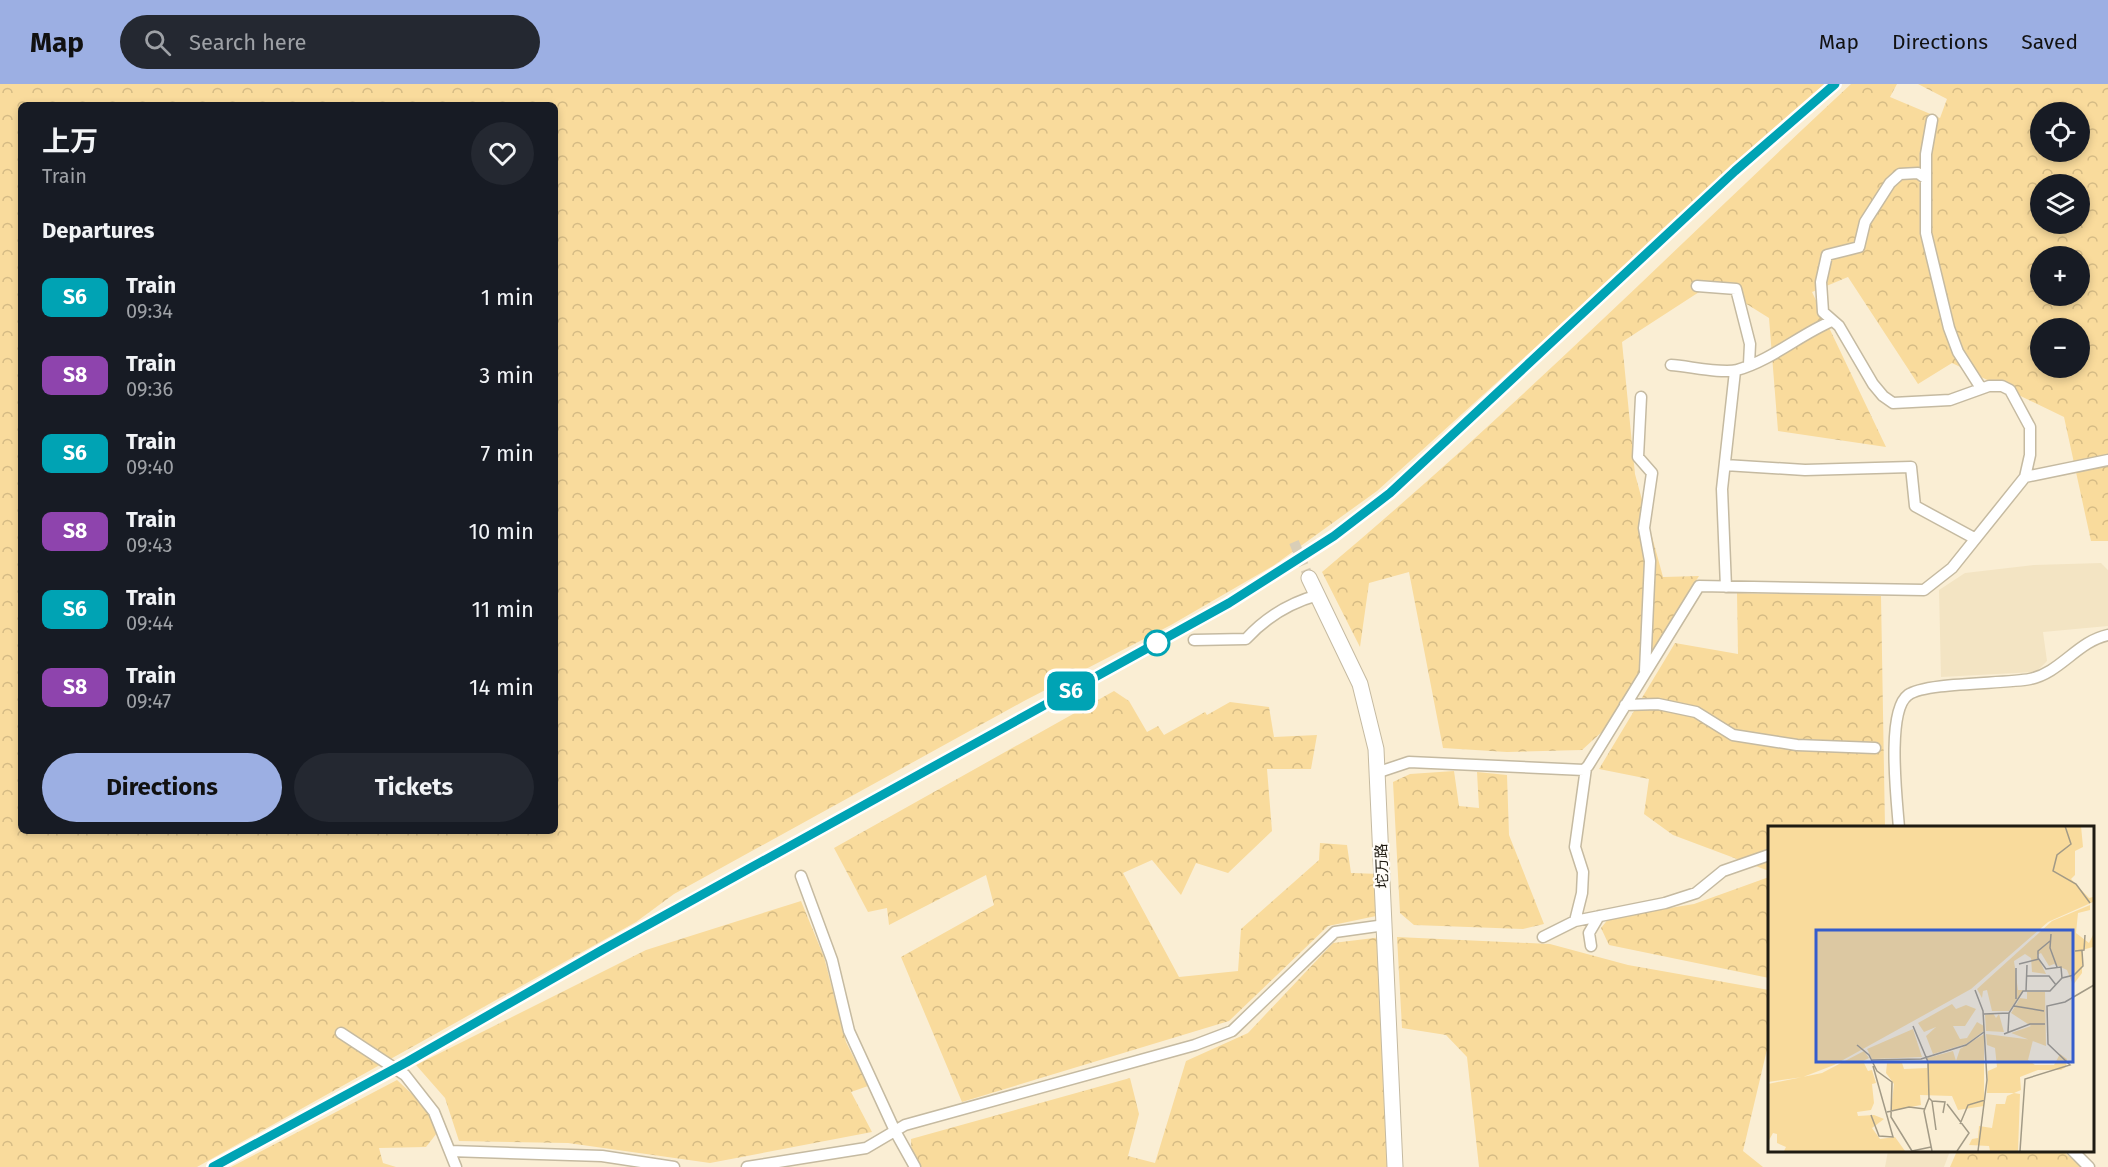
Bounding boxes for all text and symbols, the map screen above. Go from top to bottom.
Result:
search box [120,15,540,69]
text: Map [30,26,84,59]
icon: search [141,26,174,59]
text: Search here [189,29,307,56]
text: Map [1819,29,1859,55]
text: Directions [1892,29,1988,55]
text: Saved [2021,29,2078,55]
map controls [2030,102,2090,378]
button: locate [2030,102,2090,162]
button: heart [471,122,534,185]
text: 上万 [42,125,98,158]
text: Train [42,164,87,188]
button: layers [2030,174,2090,234]
text: Departures [42,217,154,244]
button: + [2030,246,2090,306]
text: Train [126,272,176,299]
text: S6 [63,284,87,310]
text: 1 min [481,284,534,311]
text: 09:34 [126,299,173,323]
button: − [2030,318,2090,378]
text: Train [126,350,176,377]
text: S8 [63,362,87,388]
text: 3 min [479,362,534,389]
text: 09:36 [126,377,173,401]
text: Train [126,428,176,455]
text: S6 [63,440,87,466]
text: 7 min [480,440,534,467]
text: 09:40 [126,455,174,479]
text: Train [126,506,176,533]
text: S8 [63,518,87,544]
text: 10 min [468,518,534,545]
text: 09:43 [126,533,172,557]
text: Train [126,584,176,611]
text: S6 [63,596,87,622]
text: 11 min [471,596,534,623]
text: 09:44 [126,611,173,635]
unlabelled marker [1144,630,1170,656]
text: Train [126,662,176,689]
line badge: S6 [1044,672,1098,710]
text: S8 [63,674,87,700]
text: 14 min [469,674,534,701]
text: S6 [1059,678,1083,704]
text: 09:47 [126,689,171,713]
button: Directions [42,753,282,822]
button: Tickets [294,753,534,822]
inset map [1768,826,2093,1152]
street label: 坨万路 [1372,843,1392,889]

